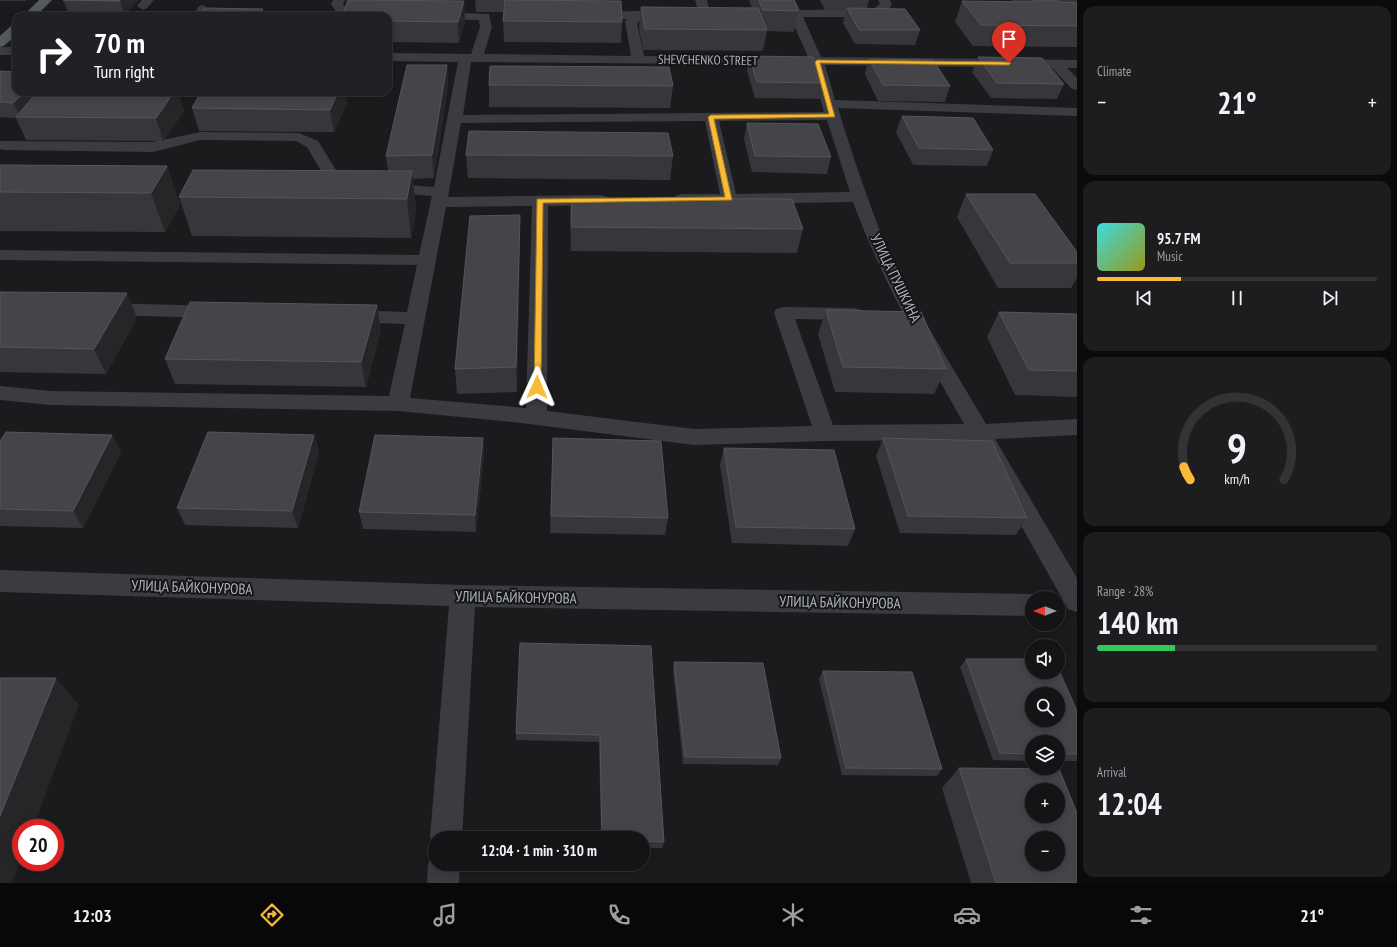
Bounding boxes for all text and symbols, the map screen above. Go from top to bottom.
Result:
pin [992,22,1026,63]
text: 70 m [94,24,145,61]
icon: right [28,28,80,80]
icon: arrive [998,28,1020,50]
street label: SHEVCHENKO STREET [658,51,758,69]
text: Turn right [94,60,154,83]
text: Climate [1097,63,1131,80]
text: 21° [1217,83,1257,122]
text: − [1097,88,1106,116]
text: + [1368,88,1377,116]
text: 95.7 FM [1157,229,1200,248]
street label: УЛИЦА ПУШКИНА [866,231,926,326]
text: Music [1157,248,1183,265]
icon: previous [1133,287,1155,309]
icon: pause [1226,287,1248,309]
icon: next [1319,287,1341,309]
position arrow [516,366,558,408]
text: 9 [1227,420,1247,473]
text: km/h [1224,468,1250,487]
street label: УЛИЦА БАЙКОНУРОВА [131,575,254,599]
text: Range · 28% [1097,583,1153,600]
street label: УЛИЦА БАЙКОНУРОВА [455,586,578,608]
street label: УЛИЦА БАЙКОНУРОВА [779,591,902,613]
north arrow [1025,591,1065,631]
map controls [1025,591,1065,871]
text: 140 km [1097,603,1178,642]
button: sound [1025,639,1065,679]
button: search [1025,687,1065,727]
button: layers [1025,735,1065,775]
text: Arrival [1097,764,1126,781]
button: + [1025,783,1065,823]
text: 12:04 [1097,784,1162,823]
speed limit sign: 20 [12,819,64,871]
button: − [1025,831,1065,871]
text: 12:04 · 1 min · 310 m [481,841,597,860]
icon: directions [258,901,286,929]
icon: music [431,901,459,929]
icon: phone [605,901,633,929]
icon: climate [779,901,807,929]
icon: car [953,901,981,929]
icon: filters [1127,901,1155,929]
text: 12:03 [73,904,112,927]
text: 21° [1300,904,1324,927]

